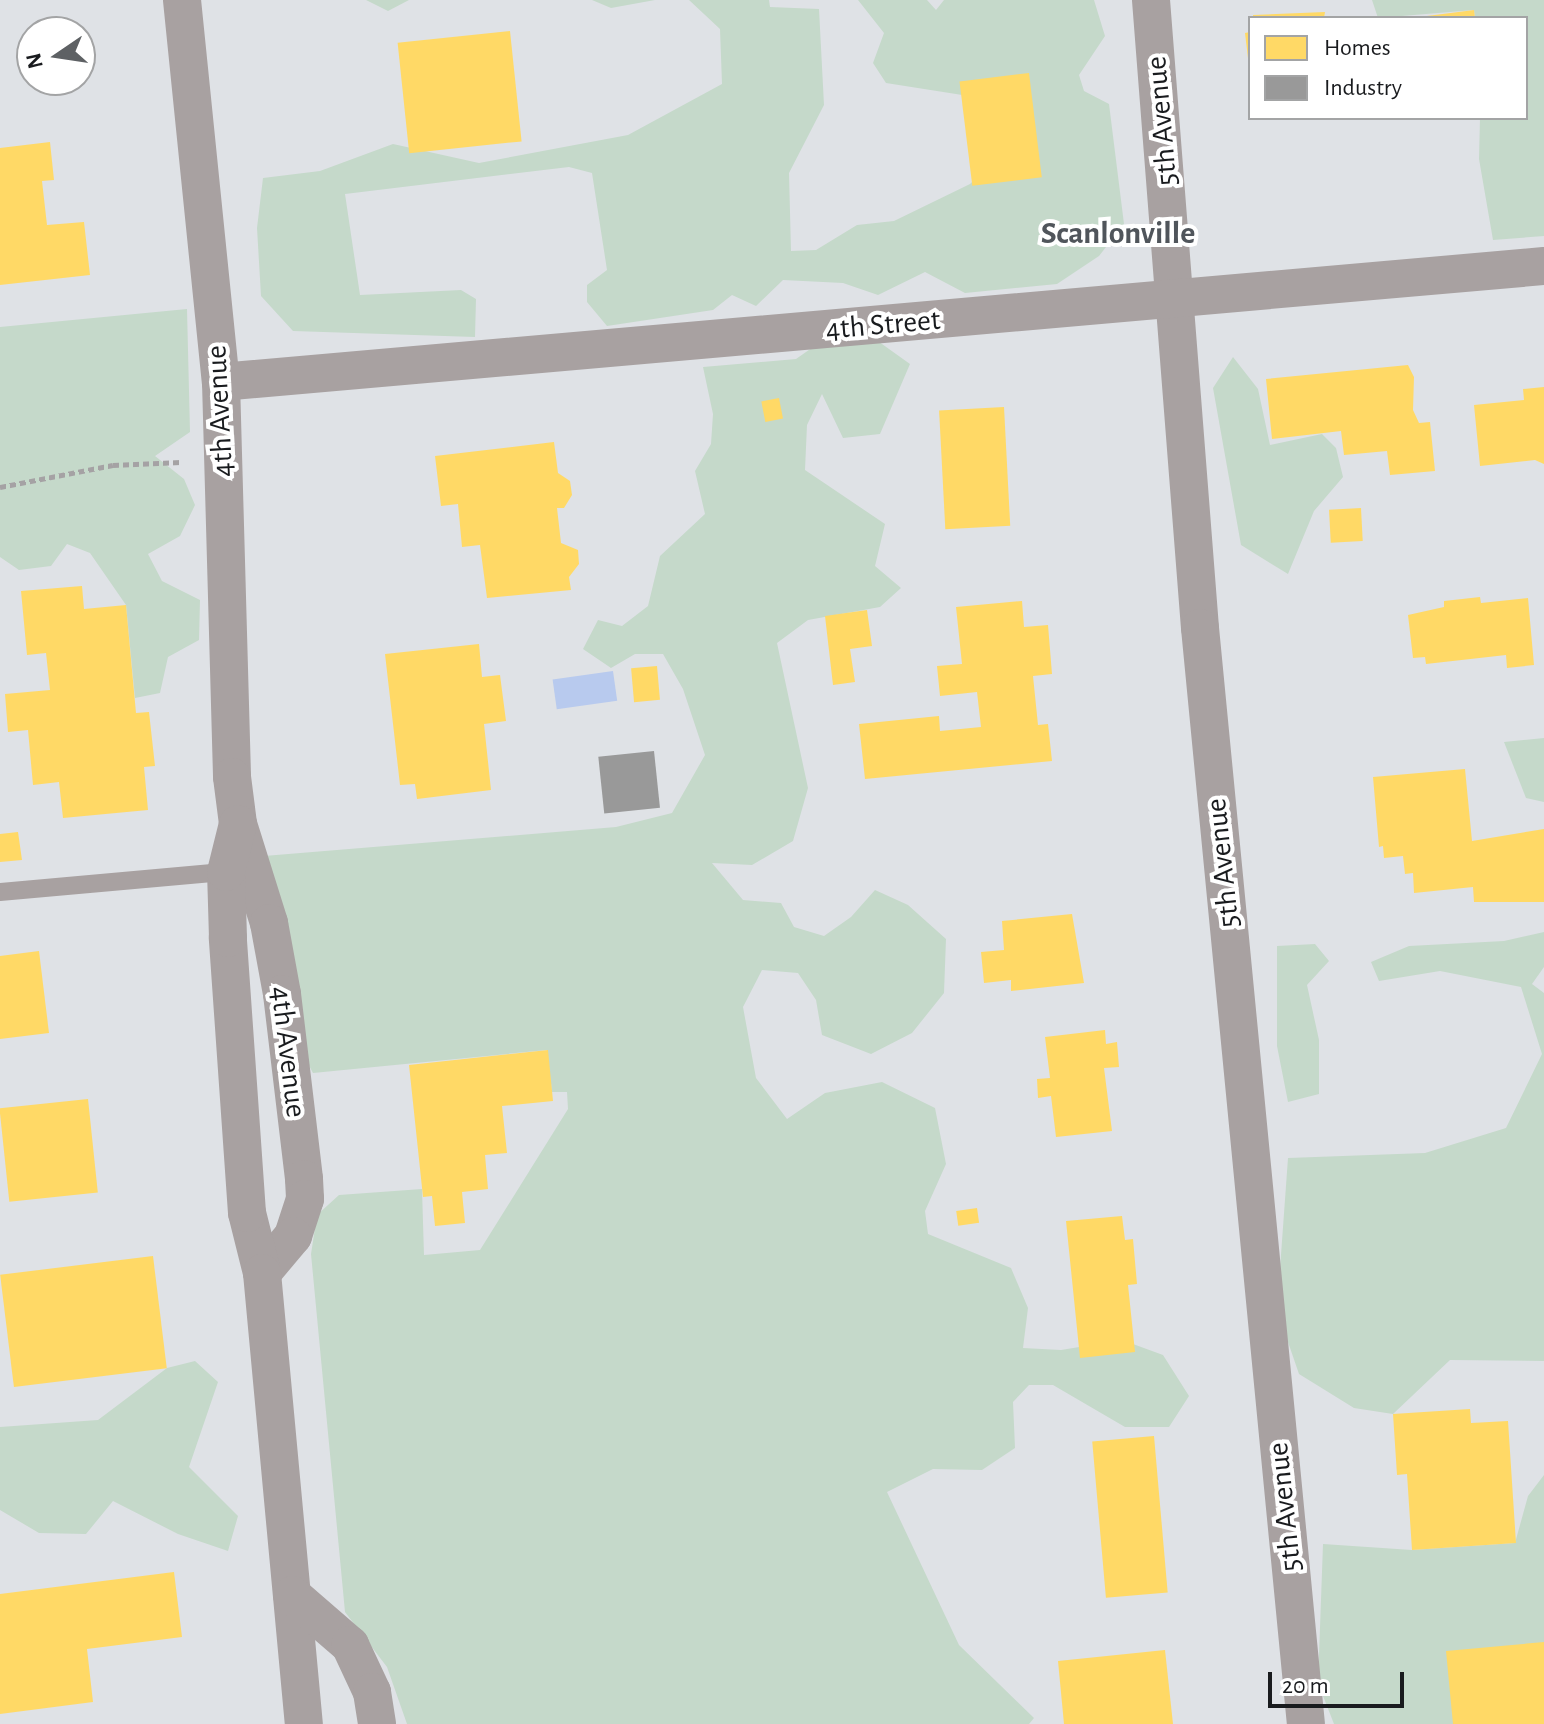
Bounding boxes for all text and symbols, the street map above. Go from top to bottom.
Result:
north arrow [16,16,96,96]
legend [1248,16,1528,120]
text: Homes [1324,36,1391,60]
text: N [22,51,47,71]
street label: 5th Avenue [1138,55,1186,187]
text: Industry [1324,76,1402,100]
district label: Scanlonville [1041,214,1195,252]
street label: 4th Street [824,302,942,348]
street label: 4th Avenue [199,344,241,478]
street label: 5th Avenue [1198,796,1248,930]
street label: 4th Avenue [262,984,314,1120]
street label: 5th Avenue [1260,1440,1310,1574]
scale bar [1272,1656,1408,1706]
text: 20 m [1282,1674,1329,1698]

